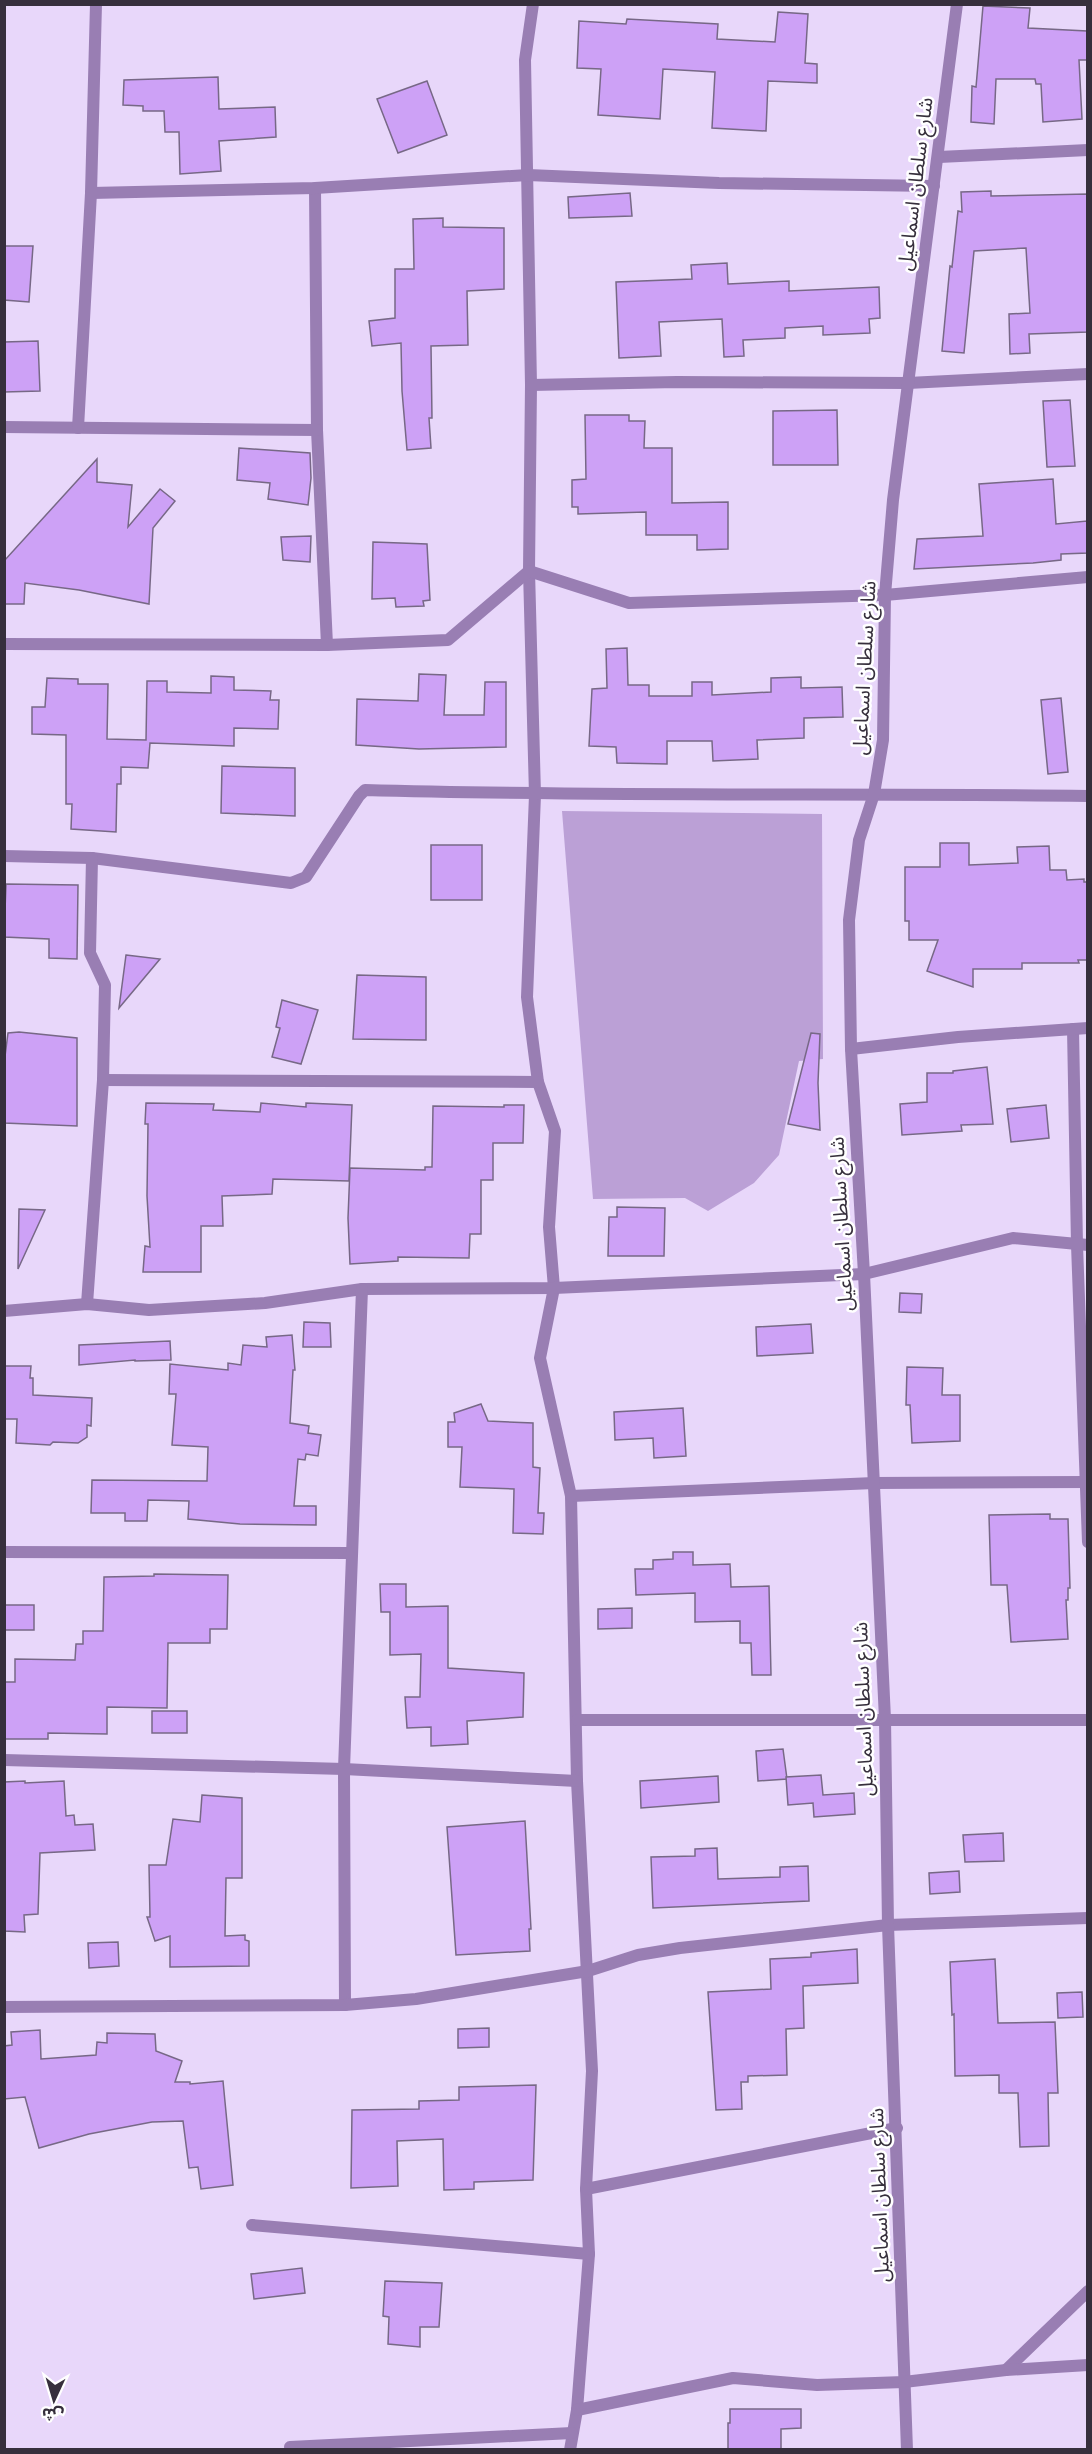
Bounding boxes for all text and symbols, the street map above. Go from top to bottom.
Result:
street label: شارع سلطان اسماعيل [891,96,941,272]
street label: شارع سلطان اسماعيل [846,580,884,756]
street label: شارع سلطان اسماعيل [823,1136,861,1312]
street label: شارع سلطان اسماعيل [847,1621,881,1797]
street label: شارع سلطان اسماعيل [863,2107,897,2283]
north arrow [24,2370,84,2430]
text: ش [41,2403,65,2426]

